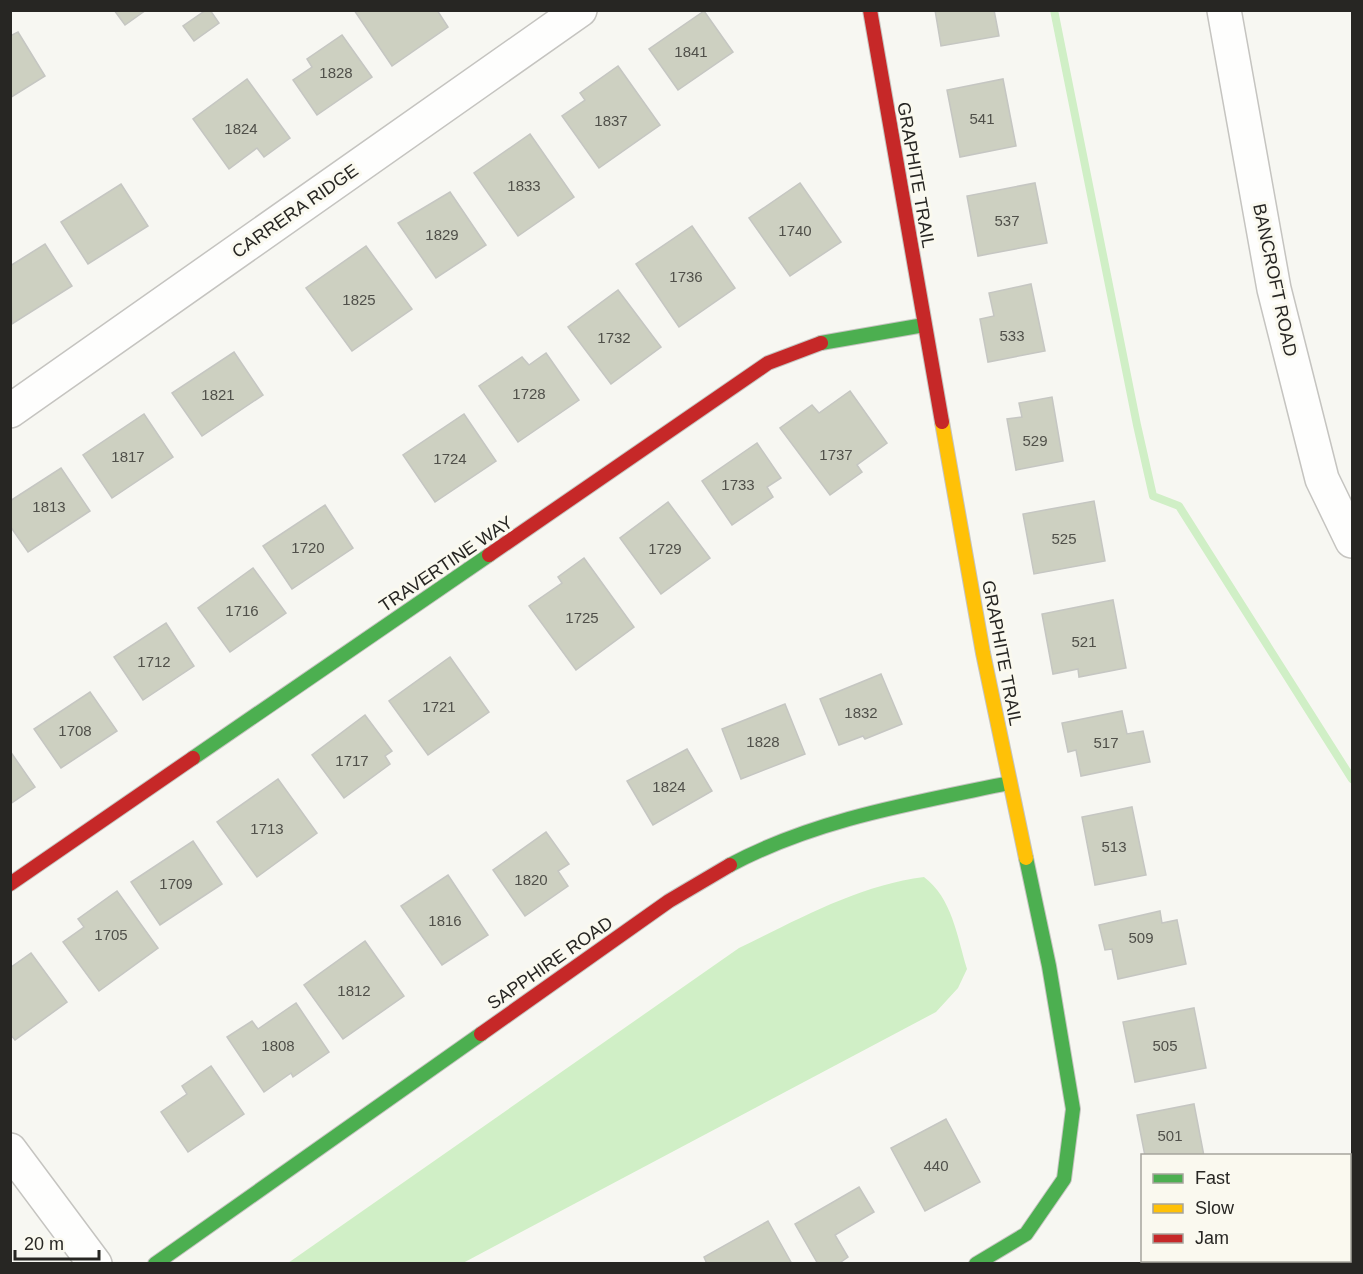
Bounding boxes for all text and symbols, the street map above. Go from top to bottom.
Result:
house number: 1841 [674,43,708,60]
house number: 1828 [319,64,353,81]
street label: GRAPHITE TRAIL [893,101,939,249]
house number: 541 [969,110,995,127]
house number: 1837 [594,112,628,129]
house number: 1824 [224,120,258,137]
street label: CARRERA RIDGE [228,160,362,262]
house number: 1833 [507,177,541,194]
street label: BANCROFT ROAD [1249,202,1301,358]
house number: 537 [994,212,1020,229]
house number: 1740 [778,222,812,239]
house number: 1829 [425,226,459,243]
house number: 1736 [669,268,703,285]
house number: 1825 [342,291,376,308]
house number: 533 [999,327,1025,344]
house number: 1732 [597,329,631,346]
house number: 1728 [512,385,546,402]
house number: 1821 [201,386,235,403]
house number: 529 [1022,432,1048,449]
house number: 1737 [819,446,853,463]
house number: 1817 [111,448,145,465]
house number: 1724 [433,450,467,467]
house number: 1733 [721,476,755,493]
house number: 1813 [32,498,66,515]
street label: TRAVERTINE WAY [376,512,516,616]
house number: 525 [1051,530,1077,547]
house number: 1720 [291,539,325,556]
house number: 1729 [648,540,682,557]
street label: GRAPHITE TRAIL [978,579,1026,727]
house number: 1716 [225,602,259,619]
house number: 1725 [565,609,599,626]
house number: 521 [1071,633,1097,650]
house number: 1712 [137,653,171,670]
house number: 1721 [422,698,456,715]
house number: 1832 [844,704,878,721]
house number: 1708 [58,722,92,739]
house number: 1828 [746,733,780,750]
house number: 517 [1093,734,1119,751]
house number: 1717 [335,752,369,769]
house number: 1824 [652,778,686,795]
house number: 1713 [250,820,284,837]
house number: 513 [1101,838,1127,855]
house number: 1820 [514,871,548,888]
house number: 1709 [159,875,193,892]
house number: 1816 [428,912,462,929]
street label: SAPPHIRE ROAD [484,912,616,1014]
house number: 1705 [94,926,128,943]
house number: 509 [1128,929,1154,946]
house number: 1812 [337,982,371,999]
house number: 1808 [261,1037,295,1054]
house number: 505 [1152,1037,1178,1054]
house number: 501 [1157,1127,1183,1144]
legend [1141,1154,1351,1262]
house number: 440 [923,1157,949,1174]
text: Fast [1195,1168,1230,1188]
text: Slow [1195,1198,1235,1218]
scale bar [15,1223,99,1261]
text: Jam [1195,1228,1229,1248]
text: 20 m [24,1234,64,1254]

